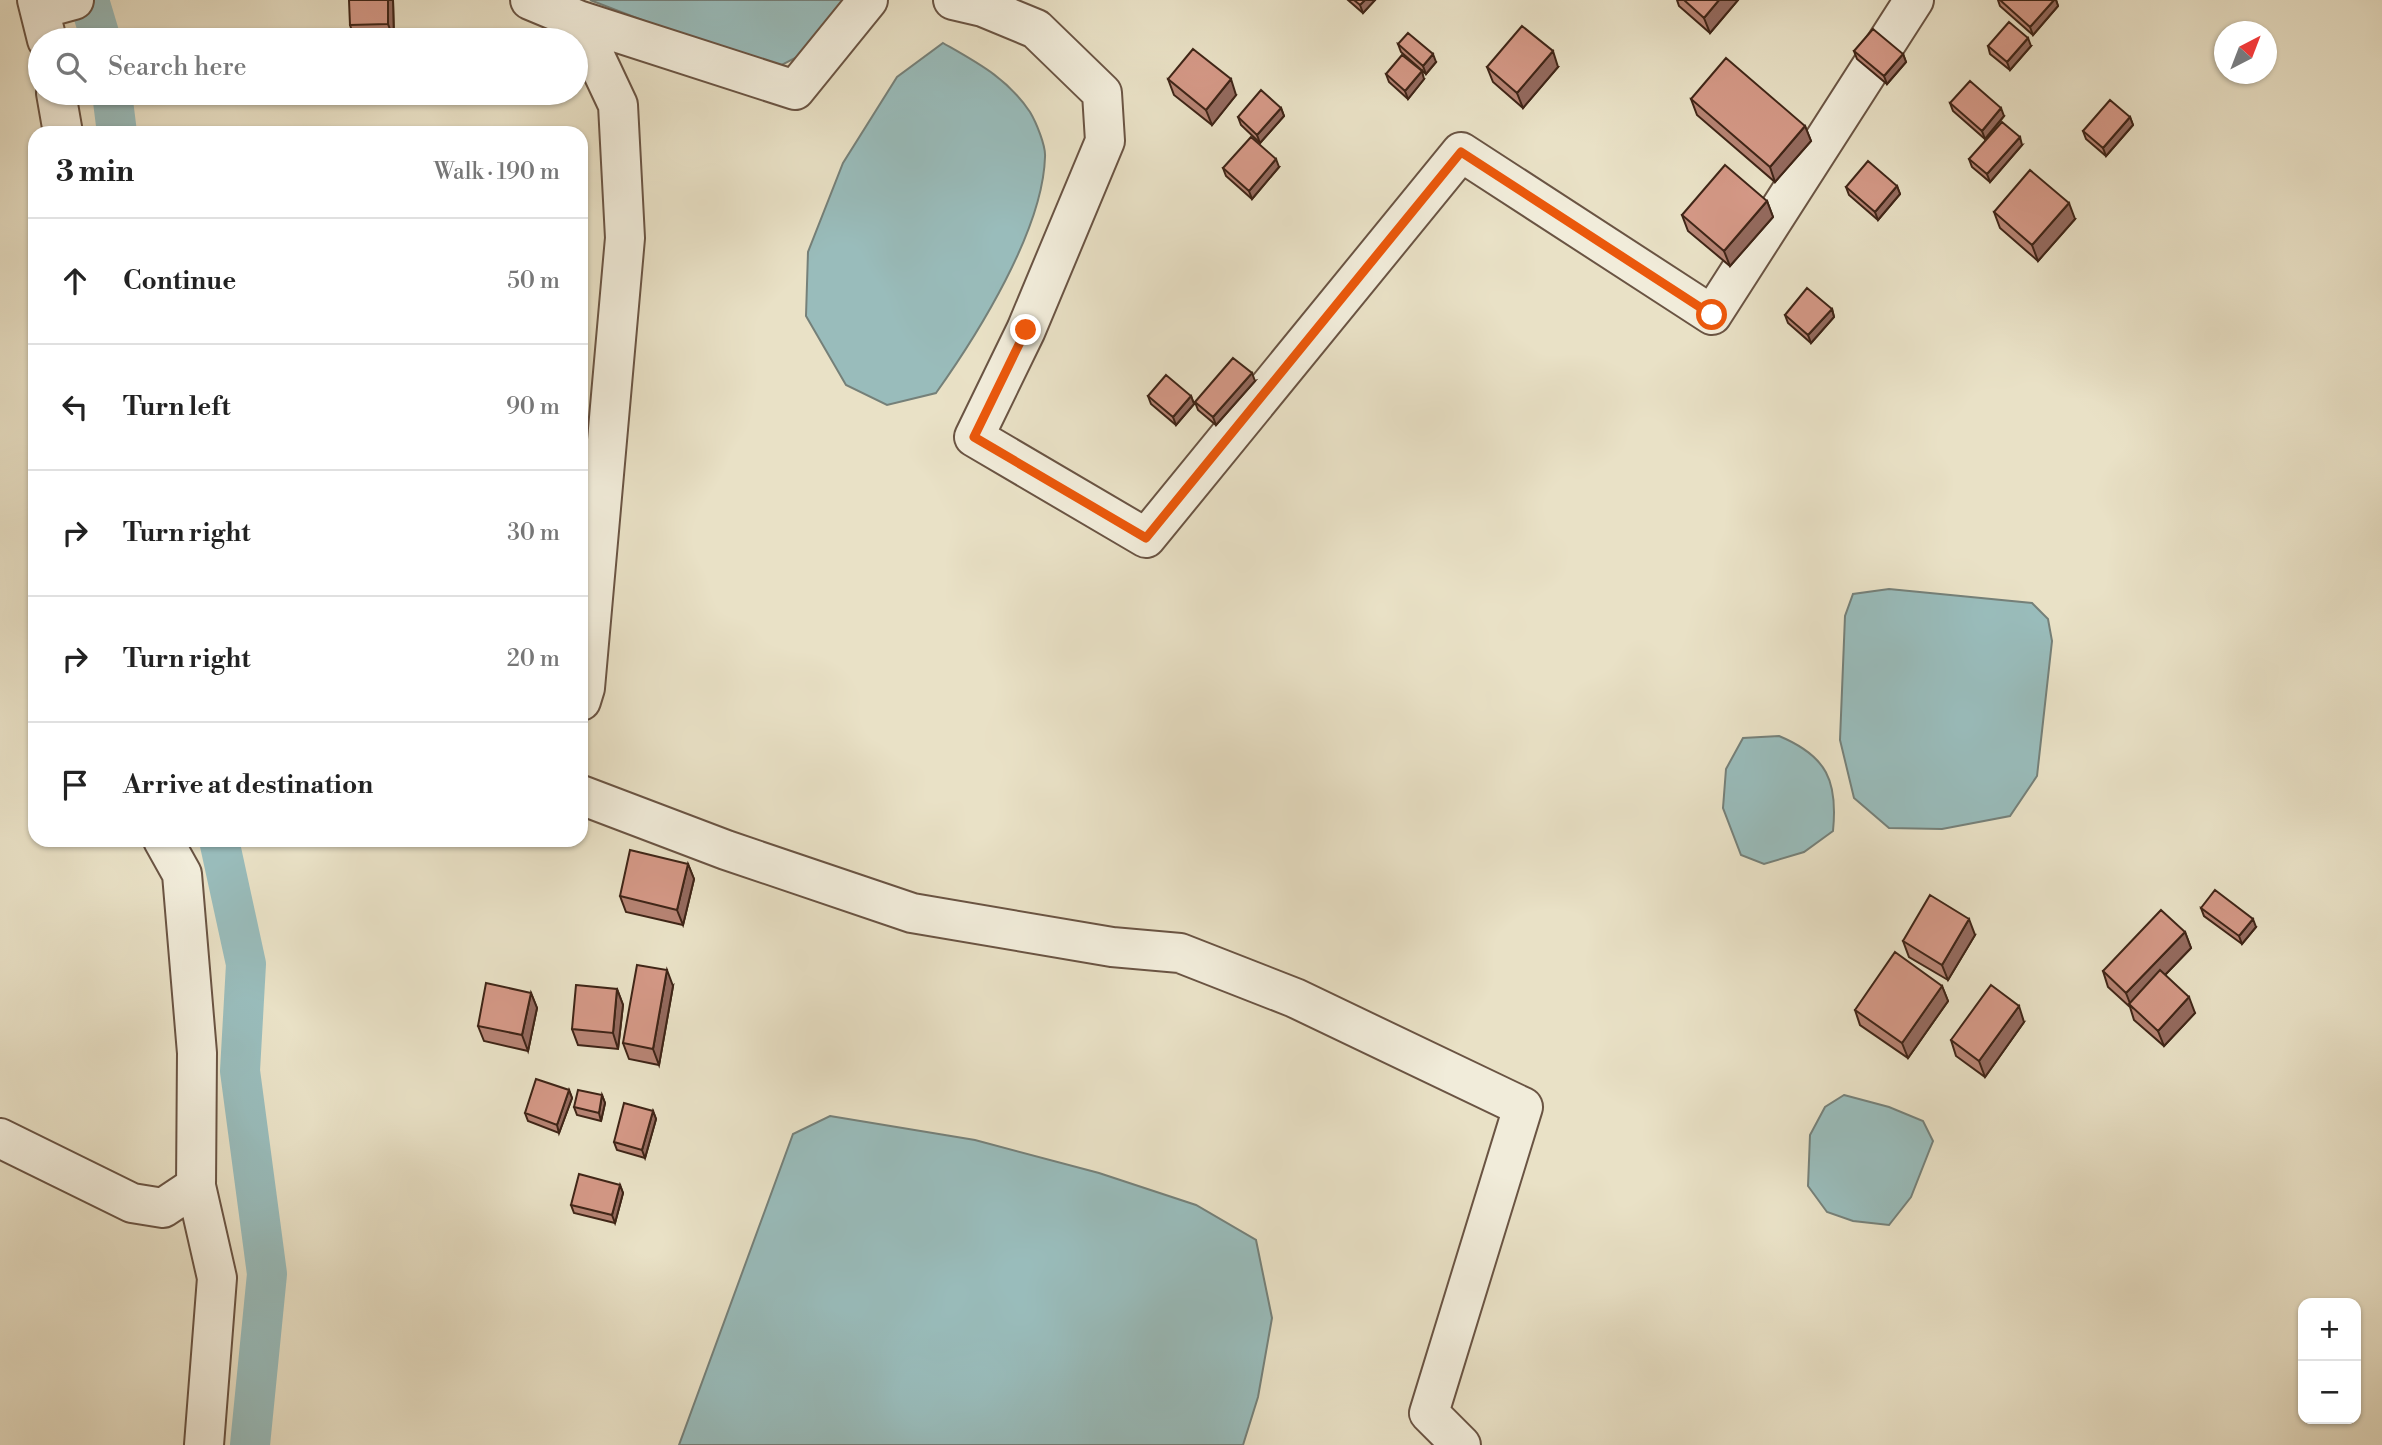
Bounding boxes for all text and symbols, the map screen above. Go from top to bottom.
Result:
north arrow [2214,21,2277,84]
search box [28,28,588,105]
icon: search [52,48,90,86]
text: Search here [108,51,247,83]
text: 3 min [56,153,134,191]
text: Walk · 190 m [434,158,560,186]
icon: ahead [56,262,94,300]
text: Continue [123,265,236,297]
text: 50 m [507,267,560,295]
route start [1696,299,1727,330]
route end [1010,314,1041,345]
icon: left [56,388,94,426]
text: Turn left [123,391,231,423]
text: 90 m [506,393,560,421]
icon: right [56,514,94,552]
text: Turn right [123,517,251,549]
text: 30 m [507,519,560,547]
icon: right [56,640,94,678]
text: Turn right [123,643,251,675]
text: 20 m [507,645,560,673]
icon: arrive [56,766,94,804]
text: Arrive at destination [123,769,373,801]
map controls [2298,1298,2361,1424]
button: + [2298,1298,2361,1361]
button: − [2298,1361,2361,1424]

